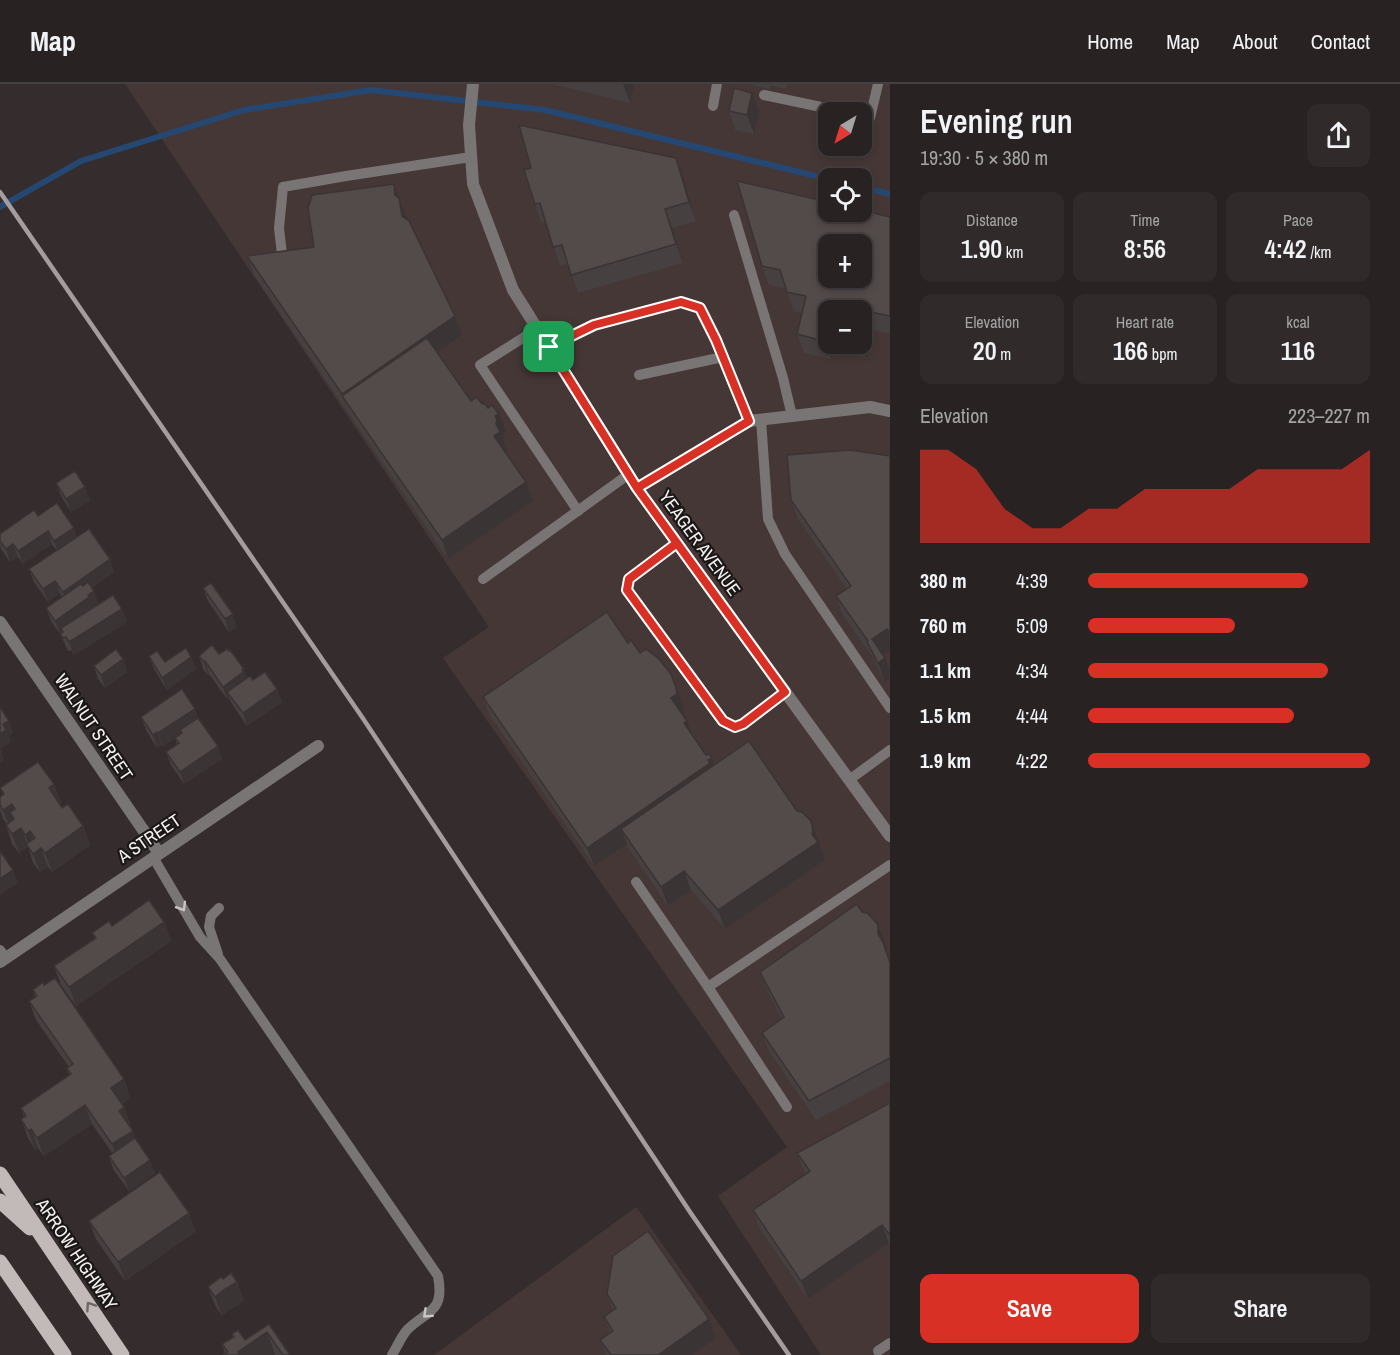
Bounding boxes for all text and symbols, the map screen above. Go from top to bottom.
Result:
text: Map [30,22,76,60]
text: Home [1087,27,1133,56]
text: Map [1166,27,1200,56]
text: About [1233,27,1278,56]
text: Contact [1311,27,1370,56]
text: Evening run [920,99,1073,143]
north arrow [818,102,872,156]
map controls [818,102,872,354]
button: share [1307,104,1370,167]
text: 19:30 · 5 × 380 m [920,144,1048,171]
button: locate [818,168,872,222]
text: Distance [966,209,1018,231]
text: Time [1130,209,1160,231]
text: Pace [1283,209,1313,231]
text: 1.90 [961,231,1002,266]
text: 8:56 [1124,231,1166,266]
text: 4:42 [1264,231,1307,266]
button: + [818,234,872,288]
text: km [1002,241,1023,263]
text: /km [1307,241,1332,263]
button: − [818,300,872,354]
text: Elevation [965,311,1019,333]
text: Heart rate [1116,311,1174,333]
text: kcal [1286,311,1310,333]
pin [523,321,574,372]
icon: arrive [532,330,565,363]
text: 20 [973,333,997,368]
text: 166 [1113,333,1148,368]
text: 116 [1281,333,1315,368]
text: m [997,343,1011,365]
text: bpm [1148,343,1177,365]
text: Elevation [920,402,988,429]
text: 223–227 m [1288,402,1370,429]
street label: YEAGER AVENUE [653,485,747,601]
text: 380 m [920,567,967,594]
text: 4:39 [1016,567,1048,594]
text: 760 m [920,612,967,639]
text: 5:09 [1016,612,1048,639]
text: 1.1 km [920,657,971,684]
text: 4:34 [1016,657,1048,684]
street label: WALNUT STREET [49,669,139,785]
text: 1.5 km [920,702,971,729]
text: 4:44 [1016,702,1048,729]
text: 1.9 km [920,747,971,774]
text: 4:22 [1016,747,1048,774]
street label: A STREET [112,808,186,869]
one-way arrow [175,901,187,911]
street label: ARROW HIGHWAY [30,1192,124,1315]
button: Save [920,1274,1139,1343]
button: Share [1151,1274,1370,1343]
one-way arrow [86,1302,97,1313]
one-way arrow [423,1307,433,1318]

